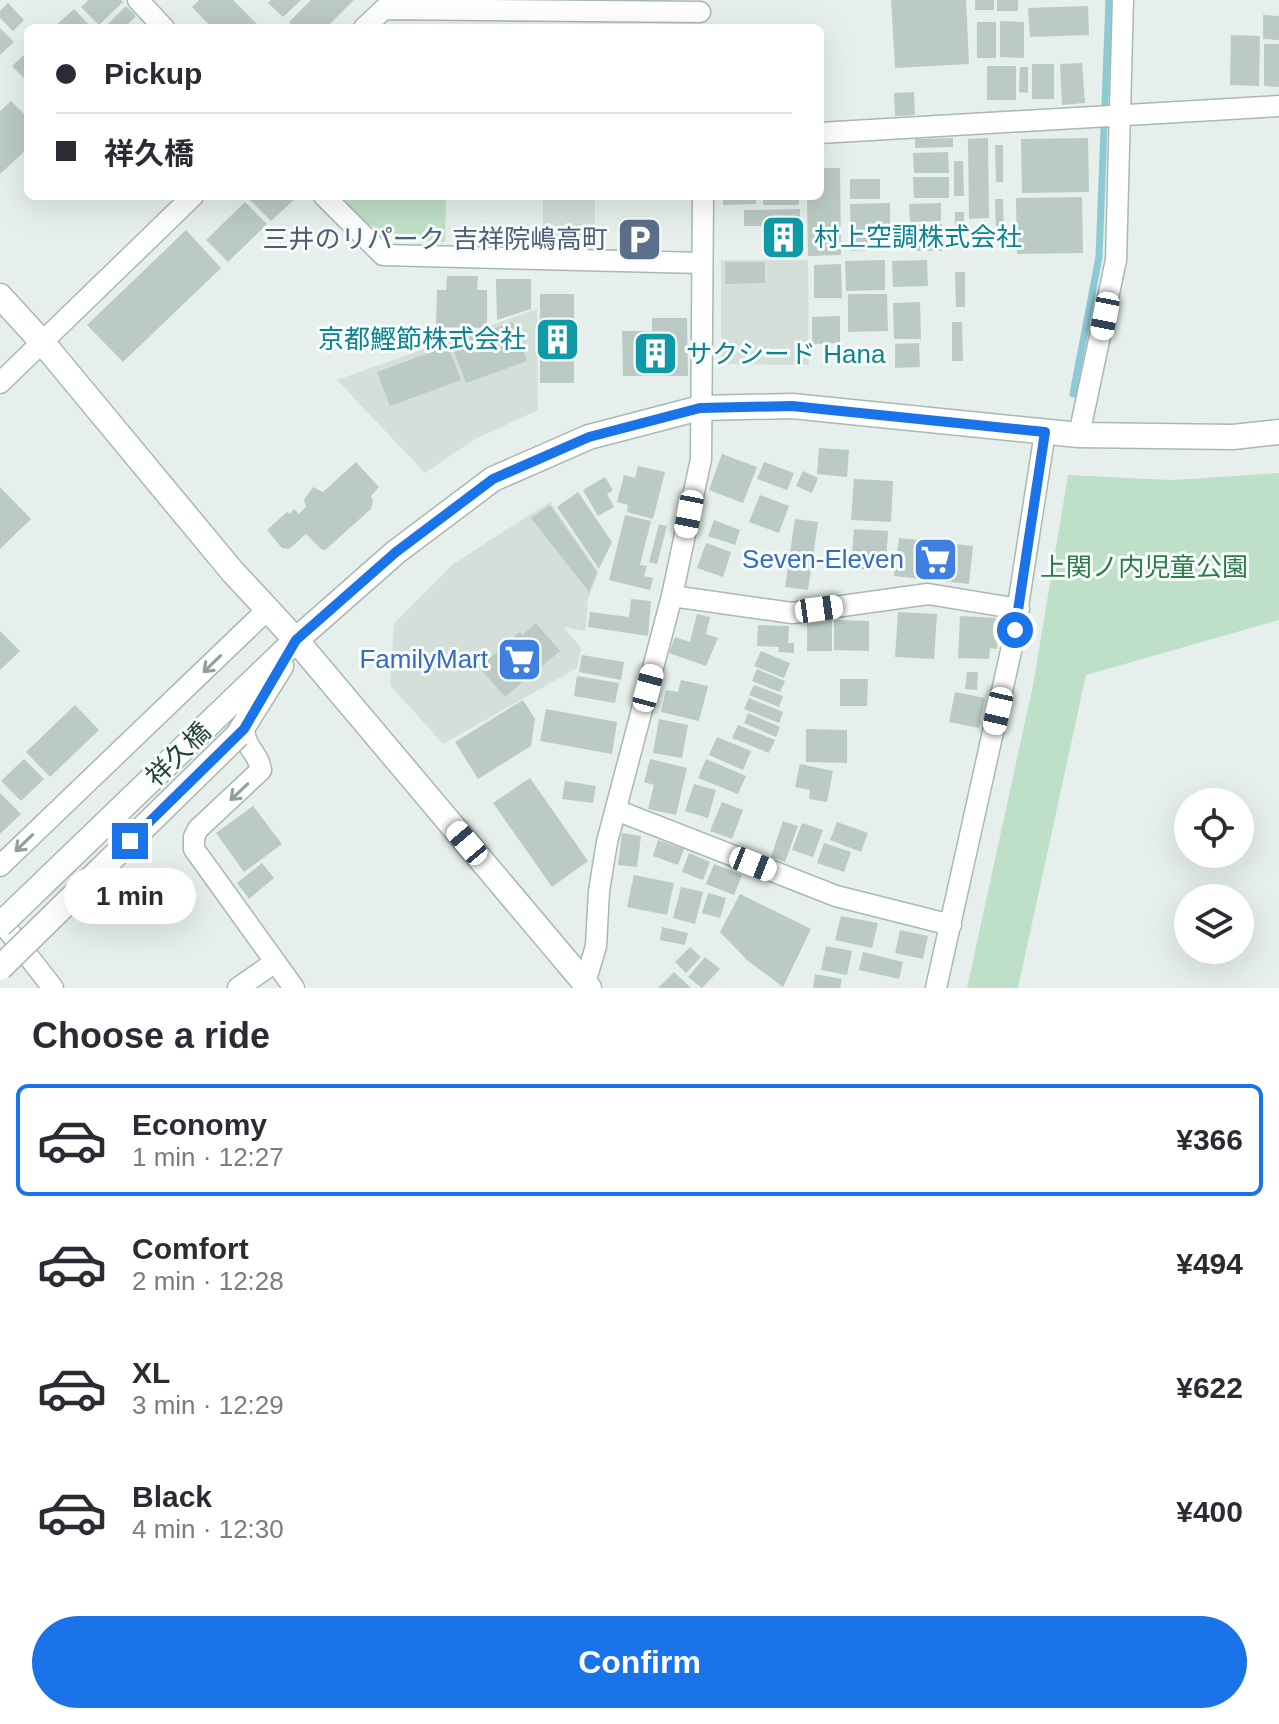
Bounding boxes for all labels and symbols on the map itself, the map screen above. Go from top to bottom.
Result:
building icon: 村上空調株式会社 [759,213,807,261]
parking icon: 三井のリパーク 吉祥院嶋高町 [615,215,663,263]
place label: 村上空調株式会社 [814,222,1022,252]
place label: 三井のリパーク 吉祥院嶋高町 [263,224,608,254]
car [1089,290,1121,342]
building icon: 京都鰹節株式会社 [533,315,581,363]
place label: 京都鰹節株式会社 [318,324,526,354]
building icon: サクシード Hana [631,330,679,378]
place label: サクシード Hana [686,339,886,369]
car [673,488,705,540]
supermarket icon: Seven-Eleven [911,535,959,583]
place label: Seven-Eleven [742,544,904,574]
park label: 上関ノ内児童公園 [1040,552,1248,582]
car [794,594,844,624]
route start [997,612,1033,648]
supermarket icon: FamilyMart [495,635,543,683]
place label: FamilyMart [359,644,489,674]
one-way arrow [203,654,222,673]
car [630,662,666,714]
car [981,685,1015,737]
street label: 祥久橋 [140,716,216,792]
one-way arrow [230,782,250,800]
car [442,817,492,869]
route end [112,823,148,859]
one-way arrow [14,834,34,853]
car [726,844,780,884]
callout: 1 min [64,869,196,925]

